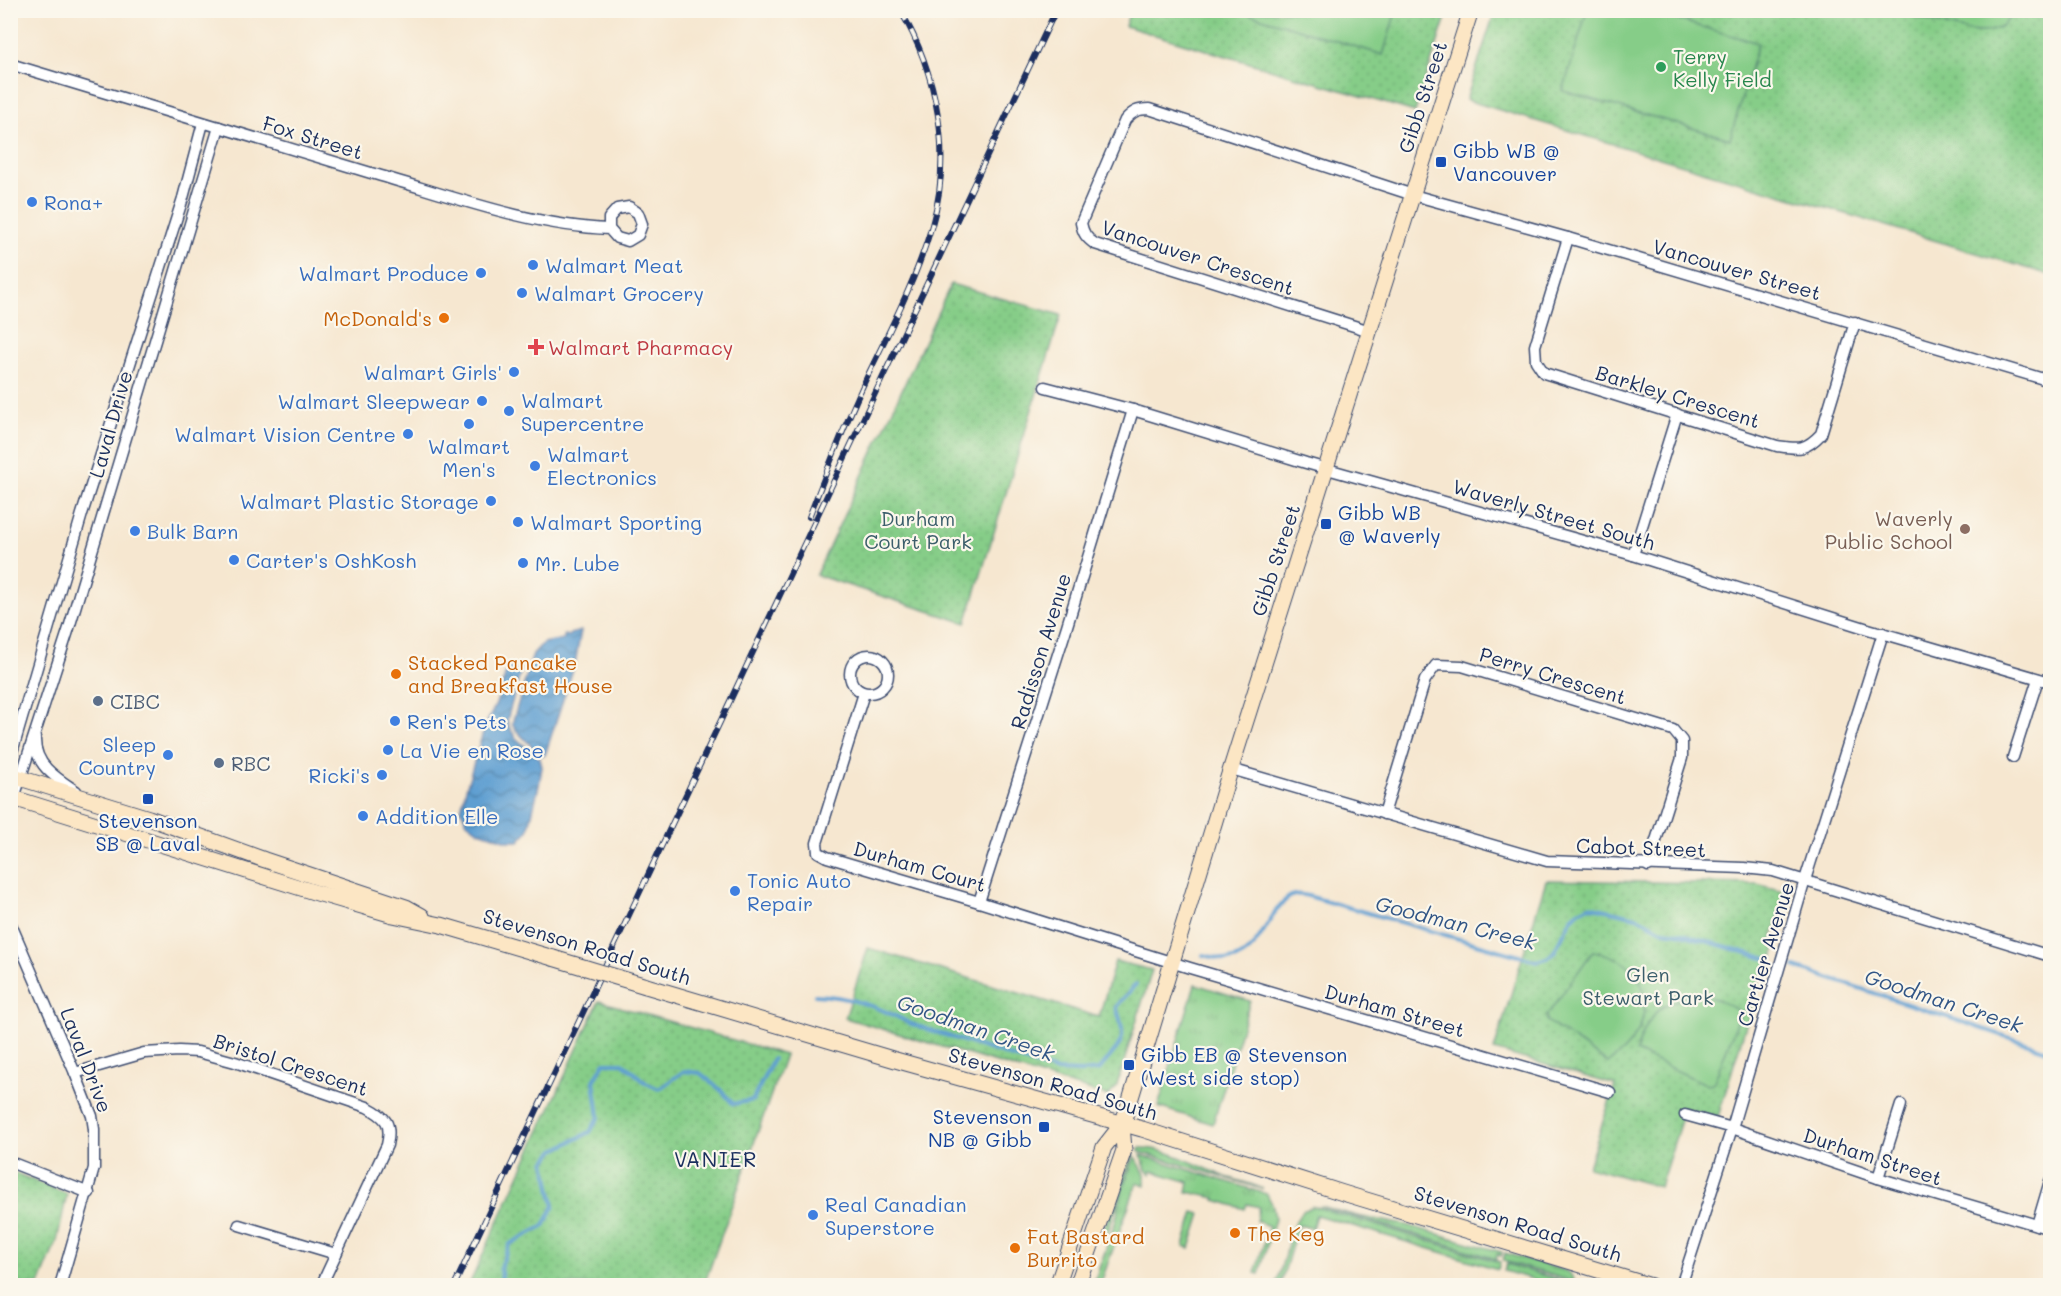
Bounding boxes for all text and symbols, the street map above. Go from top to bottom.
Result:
street label: Gibb Street [1392,38,1452,156]
place label: Terry Kelly Field [1673,43,1772,92]
marker: Terry Kelly Field [1654,60,1668,74]
street label: Fox Street [260,109,366,165]
place label: Gibb WB @ Vancouver [1453,137,1560,186]
marker: Gibb WB @ Vancouver [1434,155,1448,169]
place label: Rona+ [44,189,103,215]
marker: Rona+ [25,195,39,209]
street label: Vancouver Crescent [1098,214,1298,300]
street label: Vancouver Street [1650,233,1824,305]
place label: Walmart Meat [545,252,683,278]
marker: Walmart Meat [526,258,540,272]
place label: Walmart Produce [298,260,469,286]
marker: Walmart Produce [474,266,488,280]
place label: Walmart Grocery [534,280,704,306]
marker: Walmart Grocery [515,286,529,300]
place label: McDonald's [323,305,432,331]
marker: McDonald's [437,311,451,325]
place label: Walmart Pharmacy [548,334,733,360]
marker: Walmart Pharmacy [529,340,543,354]
place label: Walmart Girls' [363,359,502,385]
street label: Barkley Crescent [1593,359,1763,433]
marker: Walmart Girls' [507,365,521,379]
street label: Laval Drive [82,367,138,481]
place label: Walmart Supercentre [521,387,644,436]
place label: Walmart Sleepwear [278,388,470,414]
marker: Walmart Sleepwear [475,394,489,408]
marker: Walmart Supercentre [502,404,516,418]
marker: Walmart Men's [462,417,476,431]
place label: Walmart Vision Centre [174,421,396,447]
marker: Walmart Vision Centre [401,427,415,441]
place label: Walmart Men's [428,433,510,482]
place label: Walmart Electronics [547,441,657,490]
marker: Walmart Electronics [528,459,542,473]
street label: Waverly Street South [1450,473,1658,555]
place label: Walmart Plastic Storage [239,488,479,514]
marker: Walmart Plastic Storage [484,494,498,508]
place label: Gibb WB @ Waverly [1338,499,1441,548]
street label: Gibb Street [1245,501,1305,619]
park label: Durham Court Park [864,505,972,554]
place label: Waverly Public School [1825,505,1953,554]
place label: Walmart Sporting [530,509,702,535]
marker: Walmart Sporting [511,515,525,529]
marker: Gibb WB @ Waverly [1319,517,1333,531]
place label: Bulk Barn [147,518,238,544]
marker: Waverly Public School [1958,522,1972,536]
marker: Bulk Barn [128,524,142,538]
place label: Carter's OshKosh [246,547,416,573]
place label: Mr. Lube [535,550,620,576]
marker: Carter's OshKosh [227,553,241,567]
marker: Mr. Lube [516,556,530,570]
street label: Radisson Avenue [1004,570,1076,732]
street label: Perry Crescent [1477,640,1629,710]
place label: Stacked Pancake and Breakfast House [408,649,613,698]
marker: Stacked Pancake and Breakfast House [389,667,403,681]
place label: CIBC [110,688,160,714]
marker: CIBC [91,694,105,708]
place label: Ren's Pets [407,708,507,734]
marker: Ren's Pets [388,714,402,728]
place label: Sleep Country [79,731,156,780]
place label: La Vie en Rose [400,737,544,763]
marker: La Vie en Rose [381,743,395,757]
marker: Sleep Country [161,748,175,762]
place label: RBC [231,750,271,776]
marker: RBC [212,756,226,770]
place label: Ricki's [308,762,370,788]
marker: Ricki's [375,768,389,782]
marker: Stevenson SB @ Laval [141,792,155,806]
place label: Addition Elle [375,803,498,829]
place label: Stevenson SB @ Laval [95,807,201,856]
marker: Addition Elle [356,809,370,823]
street label: Cabot Street [1575,832,1707,862]
street label: Durham Court [851,835,989,897]
place label: Tonic Auto Repair [747,867,851,916]
street label: Cartier Avenue [1731,879,1799,1029]
marker: Tonic Auto Repair [728,884,742,898]
water label: Goodman Creek [1373,889,1540,955]
street label: Stevenson Road South [480,902,694,990]
park label: Glen Stewart Park [1583,961,1714,1010]
water label: Goodman Creek [1862,962,2027,1039]
street label: Durham Street [1322,978,1468,1042]
water label: Goodman Creek [894,987,1059,1067]
street label: Laval Drive [55,1004,119,1116]
street label: Bristol Crescent [211,1027,371,1101]
street label: Stevenson Road South [946,1041,1160,1125]
place label: Gibb EB @ Stevenson (West side stop) [1141,1041,1347,1090]
marker: Gibb EB @ Stevenson (West side stop) [1122,1058,1136,1072]
place label: Stevenson NB @ Gibb [928,1103,1032,1152]
marker: Stevenson NB @ Gibb [1037,1120,1051,1134]
street label: Durham Street [1800,1121,1946,1191]
district label: VANIER [674,1145,758,1172]
street label: Stevenson Road South [1411,1179,1625,1267]
place label: Real Canadian Superstore [825,1191,967,1240]
marker: Real Canadian Superstore [806,1208,820,1222]
place label: The Keg [1247,1220,1324,1246]
place label: Fat Bastard Burrito [1027,1223,1144,1272]
marker: The Keg [1228,1226,1242,1240]
marker: Fat Bastard Burrito [1008,1241,1022,1255]

